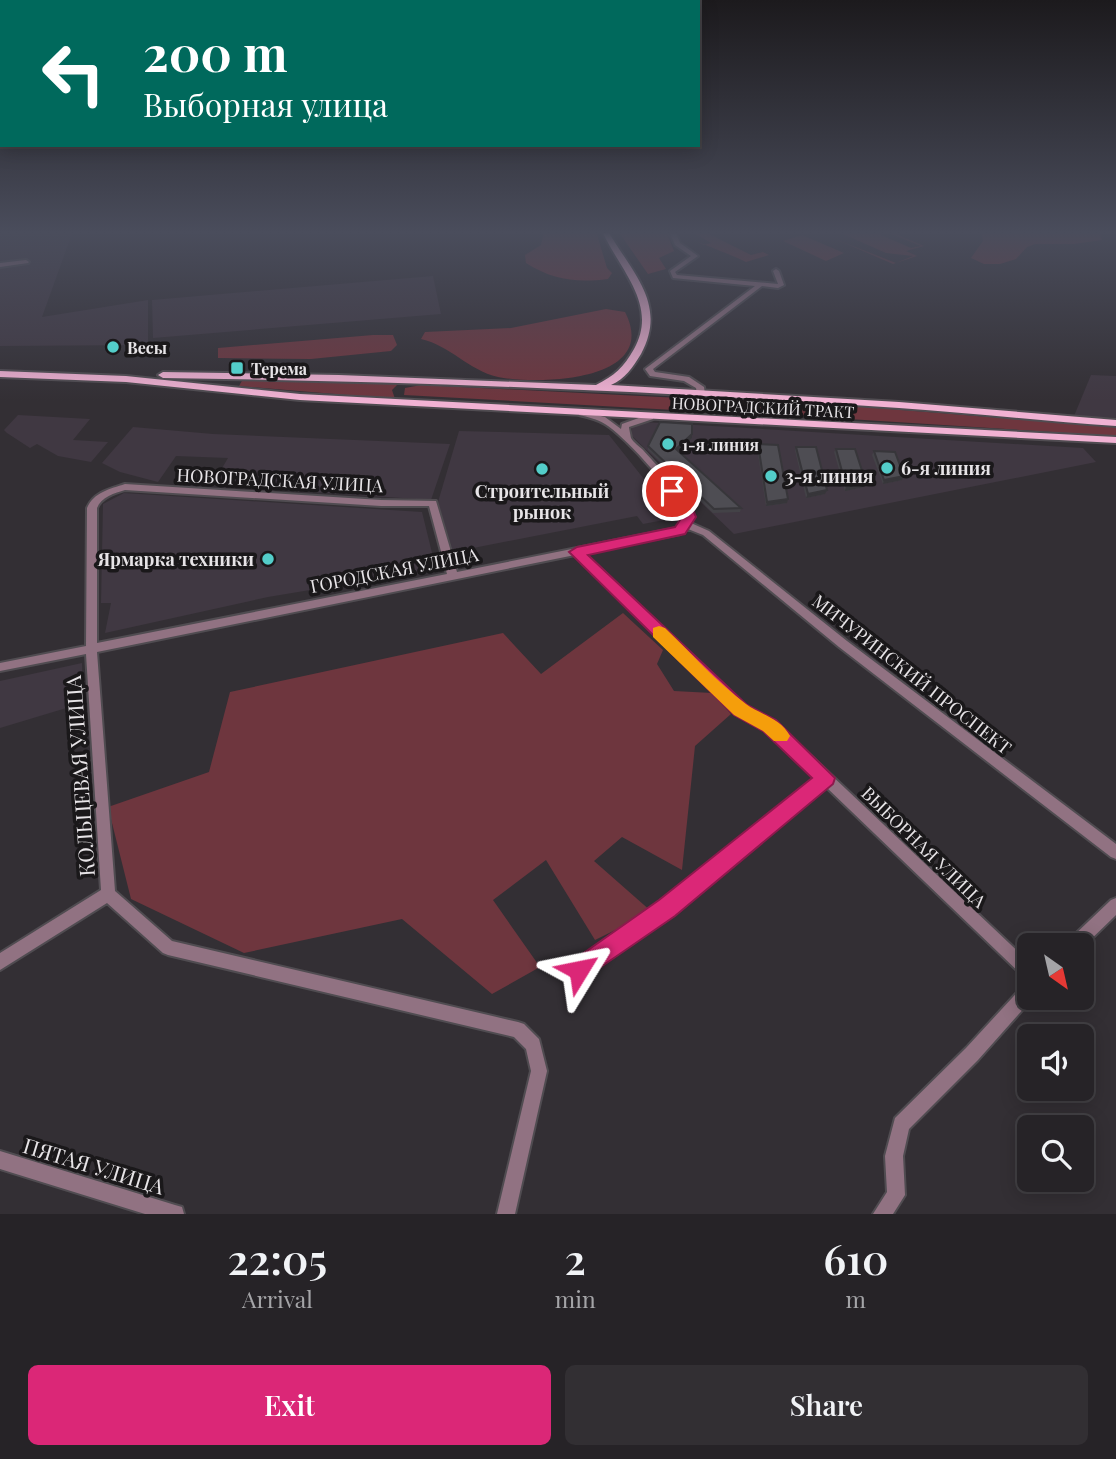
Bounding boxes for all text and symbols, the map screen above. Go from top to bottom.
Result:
text: 200 m [143,19,288,84]
icon: left [28,28,119,119]
text: Выборная улица [143,82,388,125]
place label: Весы [127,337,167,358]
marker: Весы [105,339,121,355]
place label: Терема [251,358,308,379]
marker: Терема [229,360,245,376]
street label: НОВОГРАДСКИЙ ТРАКТ [671,392,855,422]
place label: 1-я линия [682,434,759,455]
marker: 1-я линия [660,436,676,452]
place label: 6-я линия [901,456,991,480]
marker: 6-я линия [879,460,895,476]
marker: Строительный рынок [534,461,550,477]
pin [642,461,702,521]
street label: НОВОГРАДСКАЯ УЛИЦА [176,463,385,497]
place label: 3-я линия [785,464,874,488]
marker: 3-я линия [763,468,779,484]
icon: arrive [653,472,691,510]
place label: Строительный рынок [475,479,609,524]
street label: ГОРОДСКАЯ УЛИЦА [308,542,481,598]
place label: Ярмарка техники [97,547,254,571]
marker: Ярмарка техники [260,551,276,567]
street label: МИЧУРИНСКИЙ ПРОСПЕКТ [808,589,1016,759]
street label: КОЛЬЦЕВАЯ УЛИЦА [58,674,100,877]
street label: ВЫБОРНАЯ УЛИЦА [856,781,992,913]
position arrow [542,933,616,1007]
north arrow [1017,933,1094,1010]
map controls [1017,933,1094,1192]
button: sound [1017,1024,1094,1101]
button: search [1017,1115,1094,1192]
street label: ПЯТАЯ УЛИЦА [20,1130,169,1200]
text: 22:05 [227,1230,327,1286]
text: 2 [564,1230,586,1286]
text: 610 [823,1230,888,1286]
text: Arrival [242,1283,313,1314]
text: min [555,1283,596,1314]
text: m [846,1283,866,1314]
button: Exit [28,1365,551,1445]
button: Share [565,1365,1088,1445]

